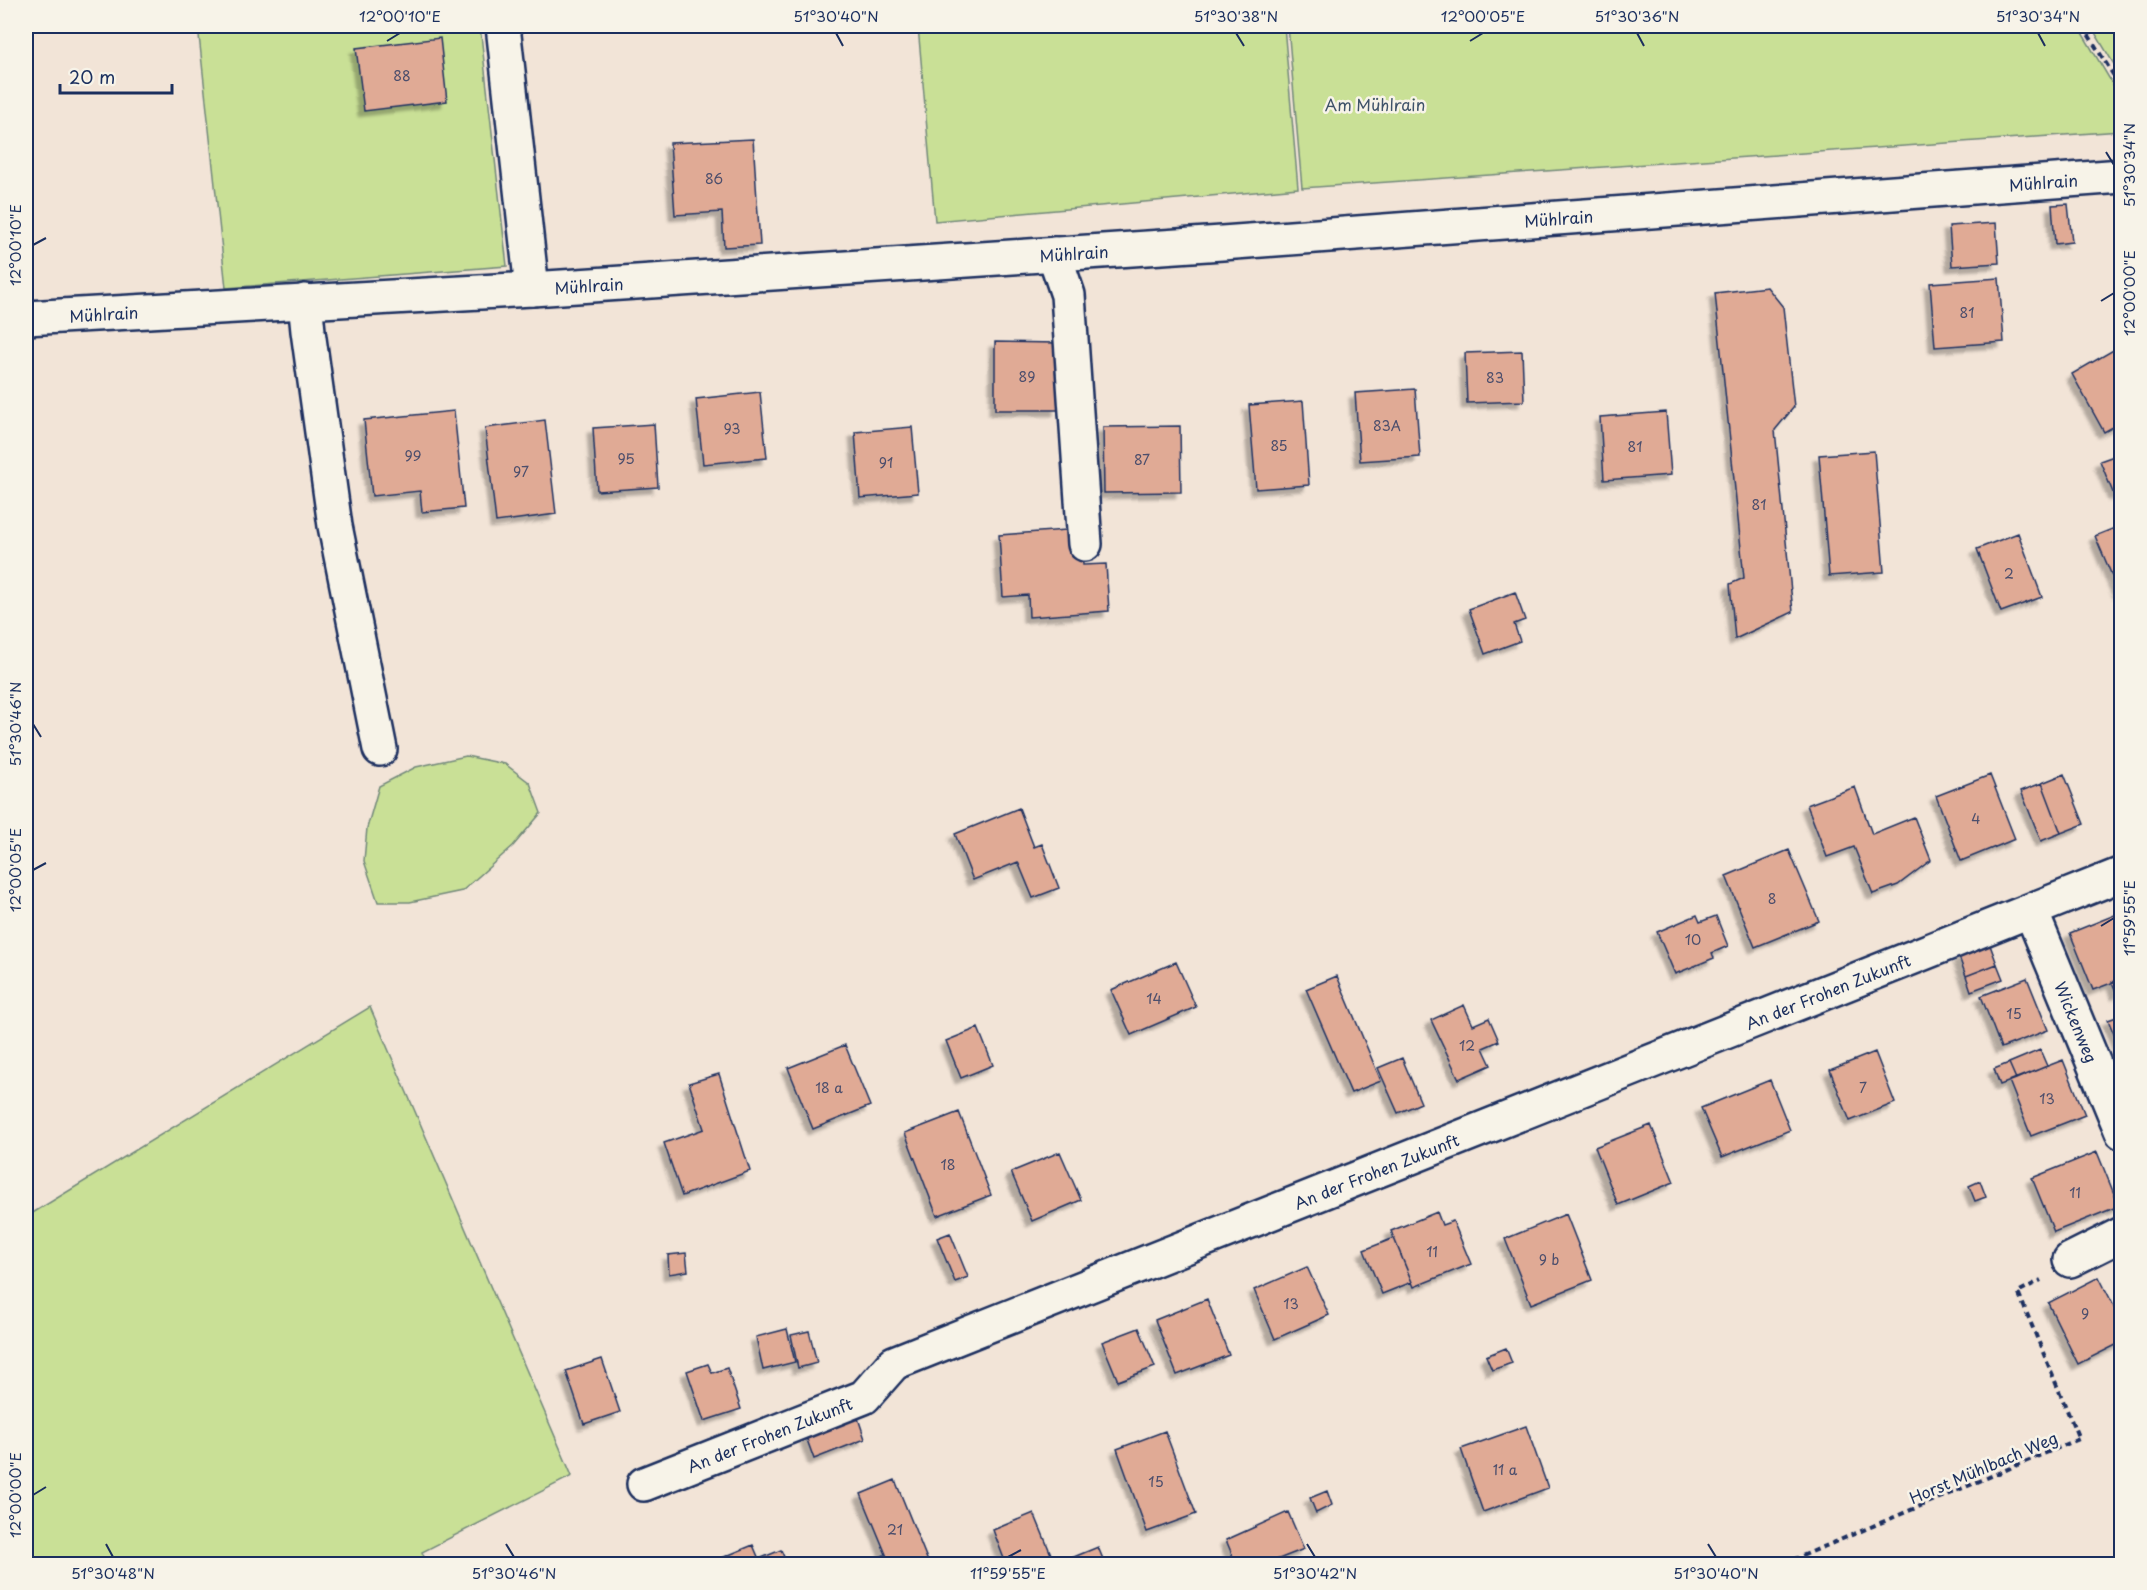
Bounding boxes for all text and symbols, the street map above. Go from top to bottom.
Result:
text: 12°00'10"E [359,4,441,27]
text: 51°30'40"N [793,4,879,27]
text: 51°30'38"N [1194,4,1278,27]
text: 12°00'05"E [1441,4,1525,27]
text: 51°30'36"N [1594,4,1680,27]
text: 51°30'34"N [1996,4,2080,27]
scale bar [60,57,172,95]
text: 20 m [69,63,115,90]
house number: 88 [393,65,411,86]
park label: Am Mühlrain [1325,92,1425,116]
text: 51°30'34"N [2117,123,2140,207]
street label: Mühlrain [2008,167,2079,196]
house number: 86 [705,168,723,189]
street label: Mühlrain [1523,203,1594,232]
text: 12°00'10"E [3,204,26,286]
street label: Mühlrain [1039,239,1109,267]
text: 12°00'00"E [2117,250,2140,336]
street label: Mühlrain [554,271,624,299]
street label: Mühlrain [69,300,139,327]
house number: 81 [1960,302,1974,323]
house number: 89 [1019,366,1035,387]
house number: 83 [1486,367,1504,388]
house number: 83A [1373,415,1401,436]
house number: 93 [723,418,741,439]
house number: 85 [1270,435,1288,456]
house number: 81 [1628,436,1642,457]
house number: 99 [404,445,422,466]
house number: 95 [617,448,635,469]
house number: 87 [1134,449,1150,470]
house number: 91 [879,452,893,473]
house number: 97 [513,461,529,482]
house number: 81 [1752,494,1766,515]
house number: 2 [2004,563,2014,584]
text: 51°30'46"N [3,682,26,766]
house number: 4 [1971,808,1981,829]
text: 12°00'05"E [3,828,26,912]
text: 11°59'55"E [2117,880,2140,956]
house number: 8 [1768,888,1776,909]
house number: 10 [1685,929,1701,950]
street label: An der Frohen Zukunft [1742,947,1914,1035]
street label: Wickenweg [2049,978,2104,1066]
house number: 14 [1146,988,1162,1009]
house number: 15 [2006,1003,2022,1024]
house number: 12 [1459,1035,1475,1056]
house number: 18 a [815,1077,843,1098]
house number: 7 [1859,1077,1867,1098]
house number: 13 [2039,1088,2055,1109]
street label: An der Frohen Zukunft [1290,1127,1463,1215]
house number: 18 [940,1154,956,1175]
house number: 11 [2069,1182,2081,1203]
house number: 11 [1426,1241,1438,1262]
house number: 9 b [1539,1249,1559,1270]
house number: 13 [1283,1293,1299,1314]
house number: 9 [2081,1303,2089,1324]
street label: An der Frohen Zukunft [683,1391,856,1478]
street label: Horst Mühlbach Weg [1905,1425,2061,1509]
text: 12°00'00"E [3,1452,26,1538]
house number: 11 a [1493,1459,1518,1480]
house number: 15 [1148,1471,1164,1492]
house number: 21 [887,1519,903,1540]
text: 51°30'48"N [71,1561,155,1584]
text: 51°30'46"N [472,1561,556,1584]
text: 11°59'55"E [970,1561,1046,1584]
text: 51°30'42"N [1273,1561,1357,1584]
text: 51°30'40"N [1673,1561,1759,1584]

